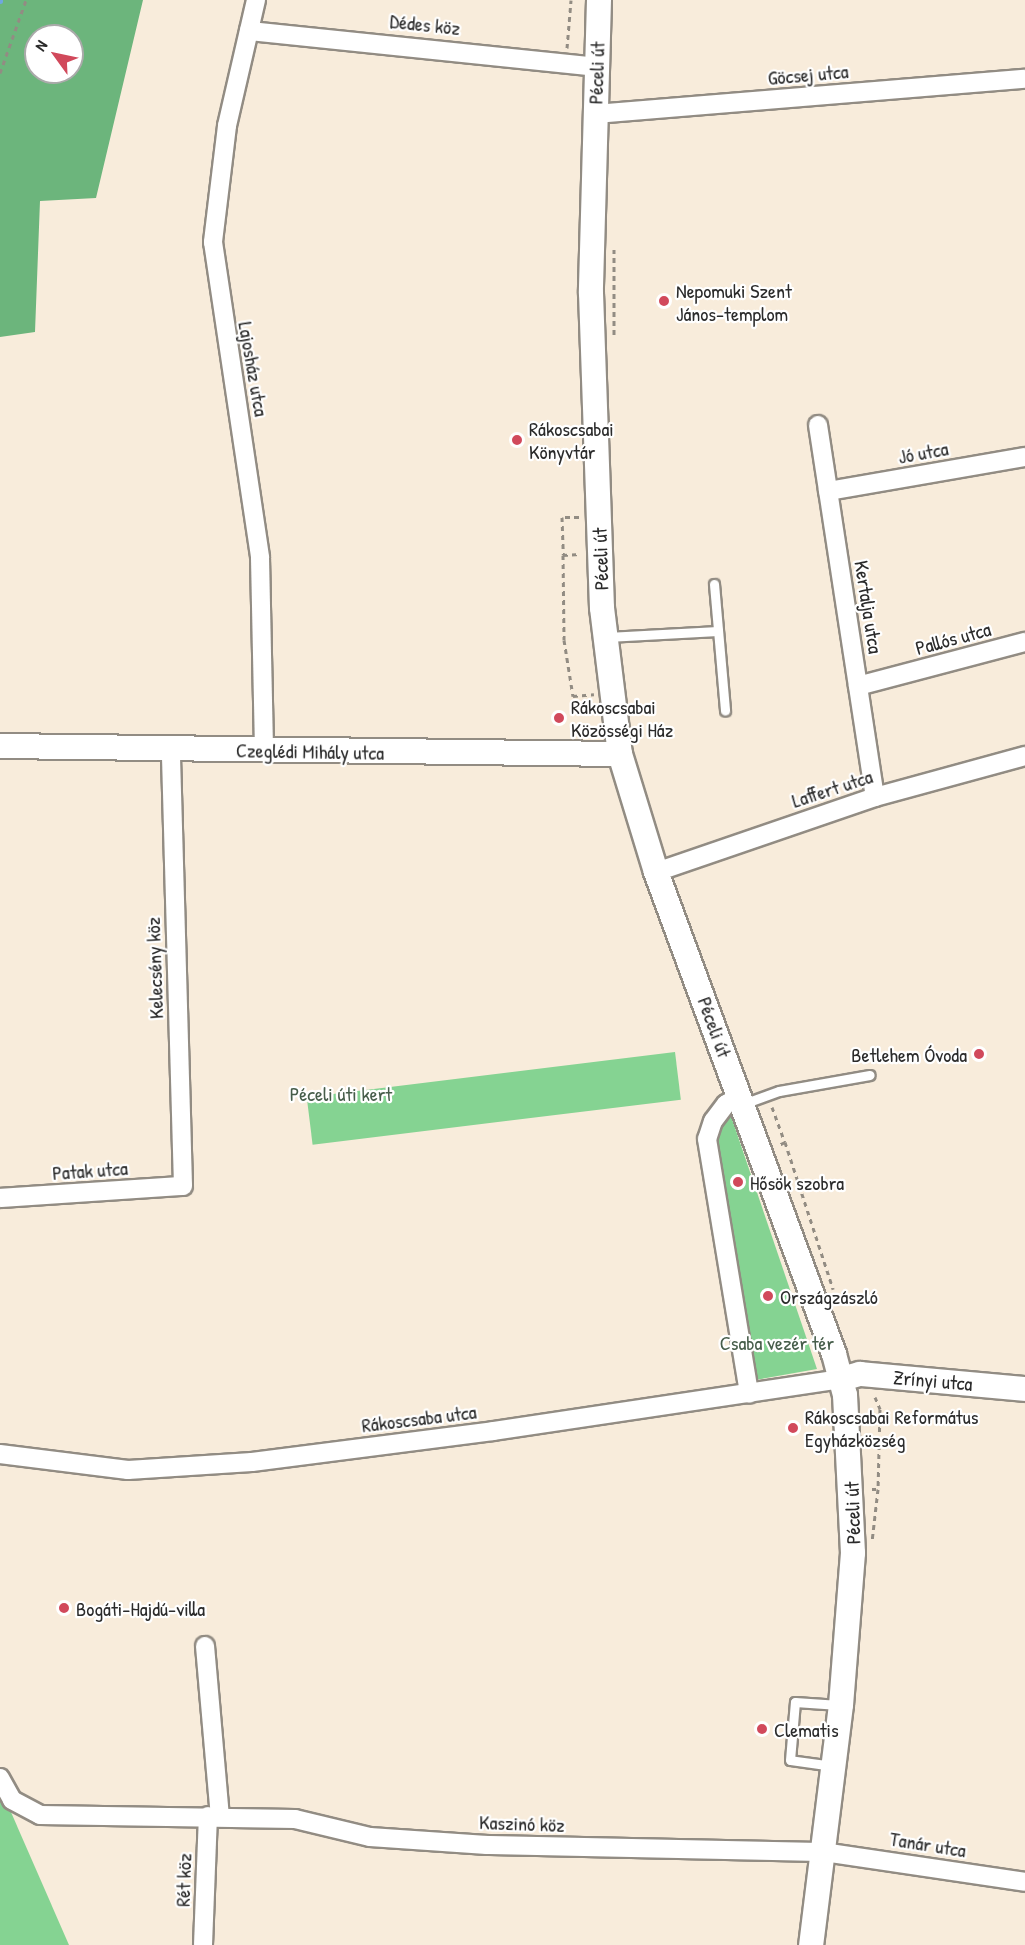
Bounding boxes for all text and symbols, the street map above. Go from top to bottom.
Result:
street label: Dédes köz [389,8,461,40]
north arrow [24,24,84,84]
text: N [29,36,52,55]
street label: Péceli út [583,41,609,105]
street label: Göcsej utca [767,59,849,89]
place label: Nepomuki Szent János-templom [676,278,792,325]
marker: Nepomuki Szent János-templom [657,294,671,308]
street label: Lajosház utca [234,320,274,418]
place label: Rákoscsabai Könyvtár [529,416,614,463]
marker: Rákoscsabai Könyvtár [510,433,524,447]
street label: Jó utca [896,436,950,468]
street label: Péceli út [587,527,613,591]
street label: Kertalja utca [850,559,888,655]
street label: Pallós utca [913,616,993,660]
place label: Rákoscsabai Közösségi Ház [571,694,673,741]
marker: Rákoscsabai Közösségi Ház [552,711,566,725]
street label: Czeglédi Mihály utca [236,738,384,764]
street label: Laffert utca [789,764,875,812]
street label: Kelecsény köz [140,917,168,1019]
street label: Péceli út [693,993,737,1061]
place label: Betlehem Óvoda [851,1042,967,1066]
marker: Betlehem Óvoda [972,1047,986,1061]
park label: Péceli úti kert [290,1081,392,1105]
street label: Patak utca [51,1155,129,1185]
place label: Hősök szobra [750,1170,844,1194]
marker: Hősök szobra [731,1175,745,1189]
place label: Országzászló [780,1284,878,1308]
marker: Országzászló [761,1289,775,1303]
park label: Csaba vezér tér [720,1330,834,1354]
street label: Zrínyi utca [892,1365,974,1395]
street label: Rákoscsaba utca [360,1399,478,1437]
place label: Rákoscsabai Református Egyházközség [805,1404,978,1451]
marker: Rákoscsabai Református Egyházközség [786,1421,800,1435]
street label: Péceli út [839,1481,865,1545]
place label: Bogáti-Hajdú-villa [76,1596,205,1620]
marker: Bogáti-Hajdú-villa [57,1601,71,1615]
place label: Clematis [774,1717,839,1741]
marker: Clematis [755,1722,769,1736]
street label: Kaszinó köz [479,1810,565,1836]
street label: Tanár utca [888,1826,968,1862]
street label: Rét köz [170,1853,196,1907]

